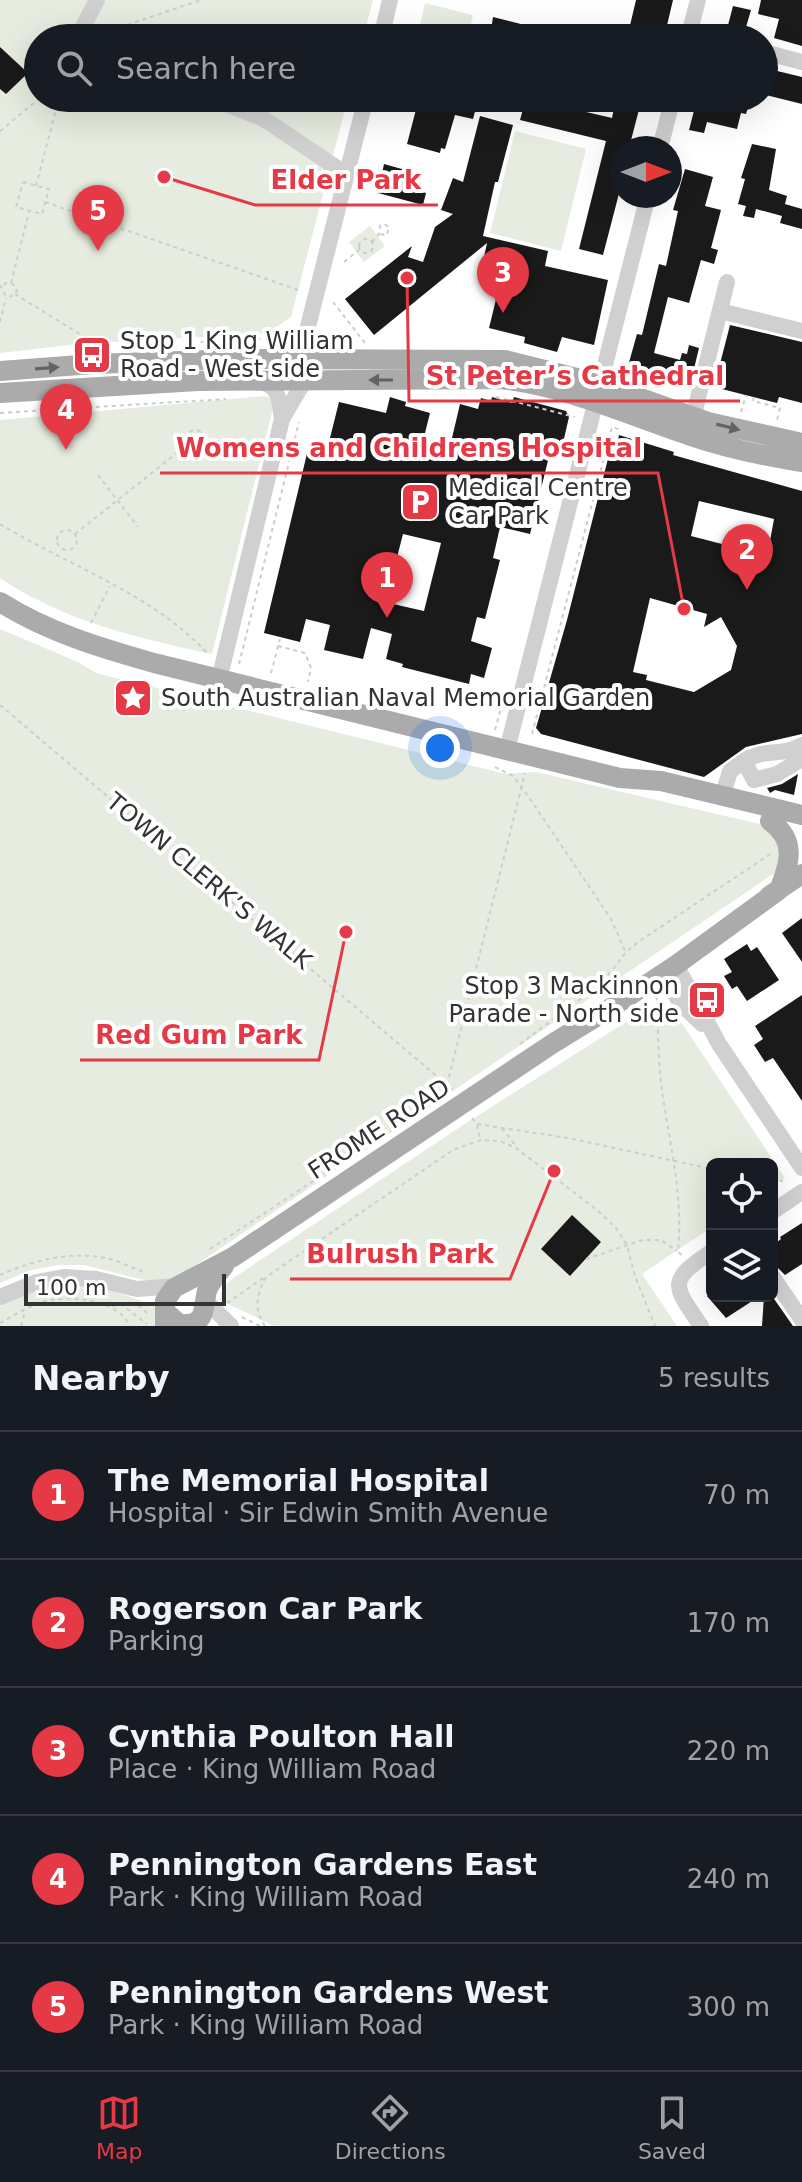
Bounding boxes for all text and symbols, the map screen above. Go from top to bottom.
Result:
search box [24,24,778,112]
icon: search [52,46,96,90]
text: Search here [116,51,296,86]
north arrow [610,136,682,208]
callout: Elder Park [255,155,438,205]
text: Elder Park [271,165,422,195]
pin: 5 [72,185,124,251]
pin: 3 [477,247,529,313]
place label: Stop 1 King William Road - West side [120,327,354,383]
bus stop icon: Stop 1 King William Road - West side [71,334,113,376]
callout: St Peter’s Cathedral [409,351,740,401]
one-way arrow [35,361,60,374]
text: St Peter’s Cathedral [426,361,724,391]
one-way arrow [368,374,393,386]
pin: 4 [40,384,92,450]
one-way arrow [716,421,741,433]
callout: Womens and Childrens Hospital [160,423,658,473]
text: Womens and Childrens Hospital [176,433,642,463]
place label: Medical Centre Car Park [448,474,628,530]
parking icon: Medical Centre Car Park [399,481,441,523]
pin: 2 [721,524,773,590]
pin: 1 [361,552,413,618]
place icon: South Australian Naval Memorial Garden [112,677,154,719]
place label: South Australian Naval Memorial Garden [161,684,650,712]
your location [420,728,460,768]
street label: TOWN CLERK’S WALK [100,786,318,976]
place label: Stop 3 Mackinnon Parade - North side [448,972,679,1028]
bus stop icon: Stop 3 Mackinnon Parade - North side [686,979,728,1021]
callout: Red Gum Park [80,1010,319,1060]
text: Red Gum Park [95,1020,303,1050]
street label: FROME ROAD [303,1073,455,1185]
map controls [706,1158,778,1302]
button: locate [706,1158,778,1230]
callout: Bulrush Park [290,1229,510,1279]
button: layers [706,1230,778,1302]
text: Bulrush Park [306,1239,495,1269]
scale bar [24,1270,226,1306]
text: 100 m [36,1275,106,1300]
text: Nearby [32,1358,170,1398]
text: 5 results [658,1363,770,1393]
text: The Memorial Hospital [108,1463,489,1498]
text: 1 [49,1480,67,1510]
text: 70 m [703,1480,770,1510]
text: Hospital · Sir Edwin Smith Avenue [108,1498,548,1528]
text: Rogerson Car Park [108,1591,422,1626]
text: 2 [49,1608,67,1638]
text: 170 m [687,1608,770,1638]
text: Parking [108,1626,204,1656]
text: Cynthia Poulton Hall [108,1719,455,1754]
text: 3 [49,1736,67,1766]
text: 220 m [687,1736,770,1766]
text: Place · King William Road [108,1754,436,1784]
text: Pennington Gardens East [108,1847,537,1882]
text: 4 [49,1864,67,1894]
text: 240 m [687,1864,770,1894]
text: Park · King William Road [108,1882,423,1912]
text: Pennington Gardens West [108,1975,549,2010]
text: 5 [49,1992,67,2022]
text: 300 m [687,1992,770,2022]
text: Park · King William Road [108,2010,423,2040]
tab: Map [96,2091,143,2164]
tab: Directions [335,2091,446,2164]
tab: Saved [638,2091,706,2164]

